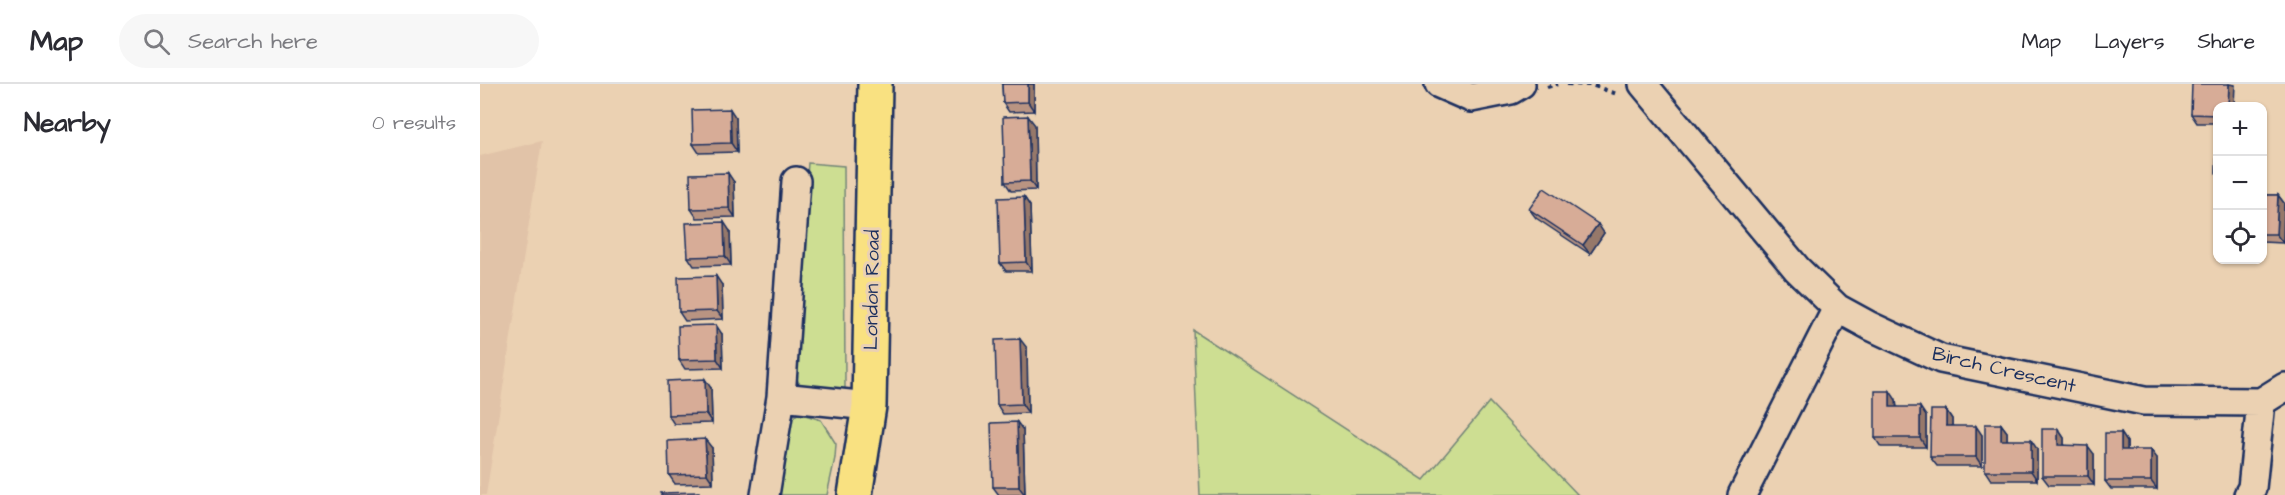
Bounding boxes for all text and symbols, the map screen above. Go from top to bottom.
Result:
search box [119,14,539,68]
text: Map [30,22,83,61]
icon: search [140,25,173,58]
text: Search here [188,26,318,57]
text: Map [2021,27,2061,56]
text: Layers [2094,27,2164,56]
text: Share [2197,27,2255,56]
map controls [2213,102,2267,264]
button: + [2213,102,2267,156]
text: Nearby [24,105,111,141]
text: 0 results [372,109,456,137]
button: − [2213,156,2267,210]
button: locate [2213,210,2267,264]
street label: London Road [857,229,887,351]
street label: Birch Crescent [1929,340,2079,400]

